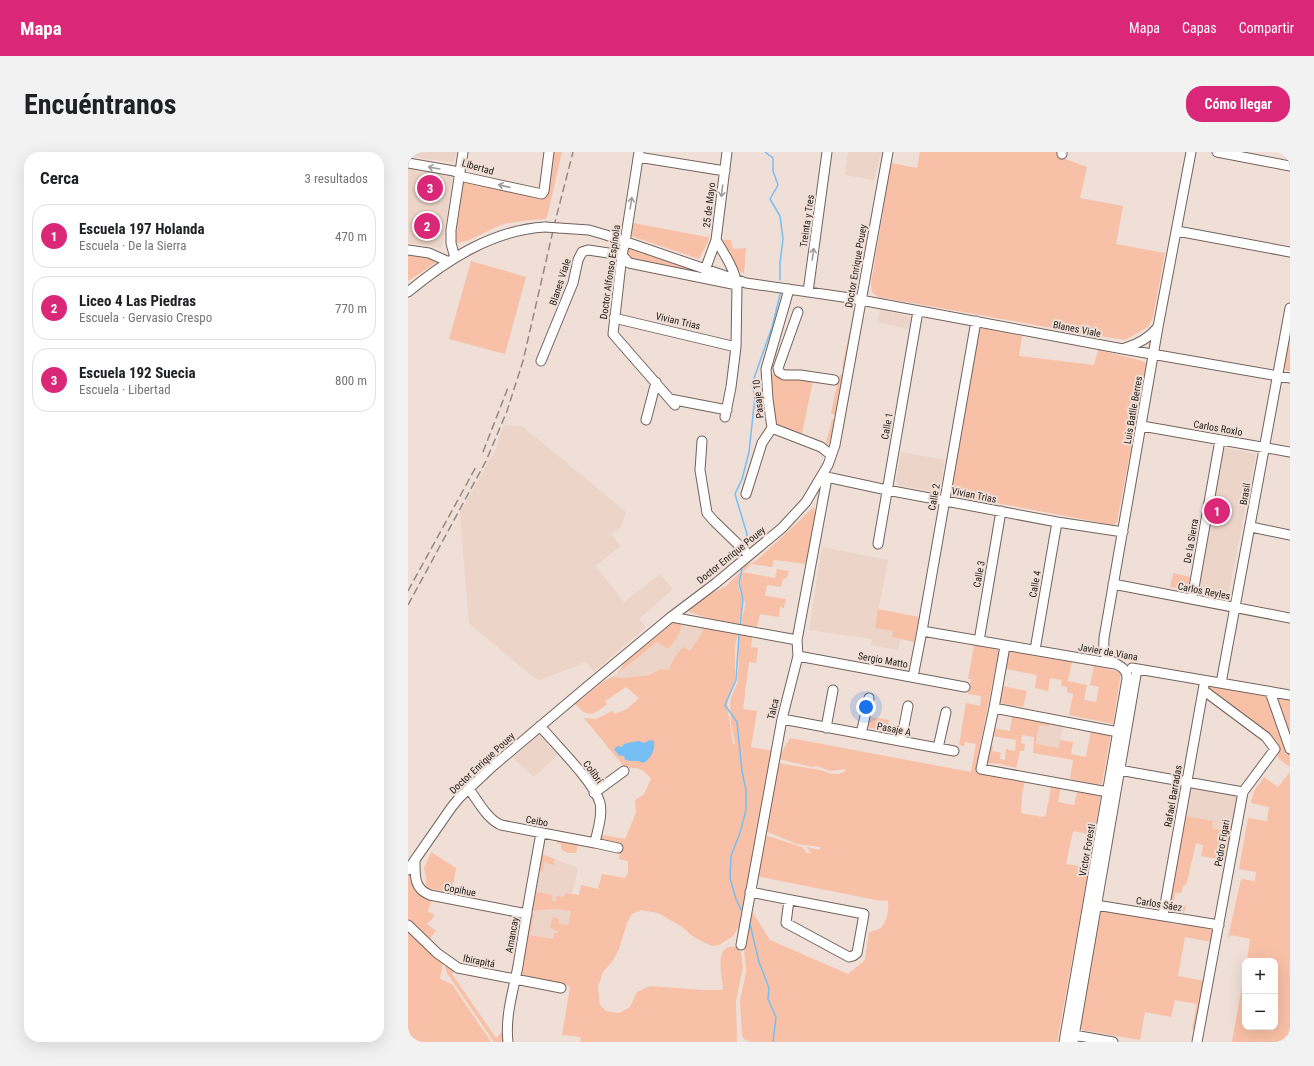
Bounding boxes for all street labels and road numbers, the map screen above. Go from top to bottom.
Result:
street label: Libertad [461,157,495,177]
street label: 25 de Mayo [701,182,717,228]
street label: Treinta y Tres [798,194,816,248]
street label: Doctor Enrique Pouey [843,223,869,309]
street label: Doctor Alfonso Espínola [598,224,622,320]
street label: Blanes Viale [547,257,573,307]
street label: Vivian Trias [654,310,702,332]
street label: Blanes Viale [1052,319,1102,339]
street label: Luis Batlle Berres [1122,375,1144,445]
street label: Pasaje 10 [750,379,765,419]
street label: Calle 1 [879,412,895,440]
street label: Carlos Roxlo [1193,418,1243,438]
street label: Brasil [1238,482,1252,506]
street label: Calle 2 [926,483,942,511]
street label: Vivian Trias [950,485,998,505]
street label: De la Sierra [1182,518,1200,564]
street label: Doctor Enrique Pouey [695,524,767,586]
street label: Calle 3 [971,560,987,588]
street label: Calle 4 [1027,570,1043,598]
street label: Carlos Reyles [1177,581,1232,602]
street label: Javier de Viana [1077,641,1139,663]
street label: Sergio Matto [857,650,909,670]
street label: Talca [765,697,781,721]
street label: Pasaje A [876,720,912,738]
street label: Doctor Enrique Pouey [447,730,517,796]
street label: Colibrí [581,758,605,786]
street label: Rafael Barradas [1162,764,1184,828]
street label: Ceibo [525,814,549,828]
street label: Pedro Figari [1212,819,1232,867]
street label: Víctor Foresti [1077,823,1097,877]
street label: Copihue [443,882,477,899]
street label: Carlos Sáez [1135,895,1183,913]
street label: Amancay [503,916,521,954]
street label: Ibirapitá [462,953,496,970]

